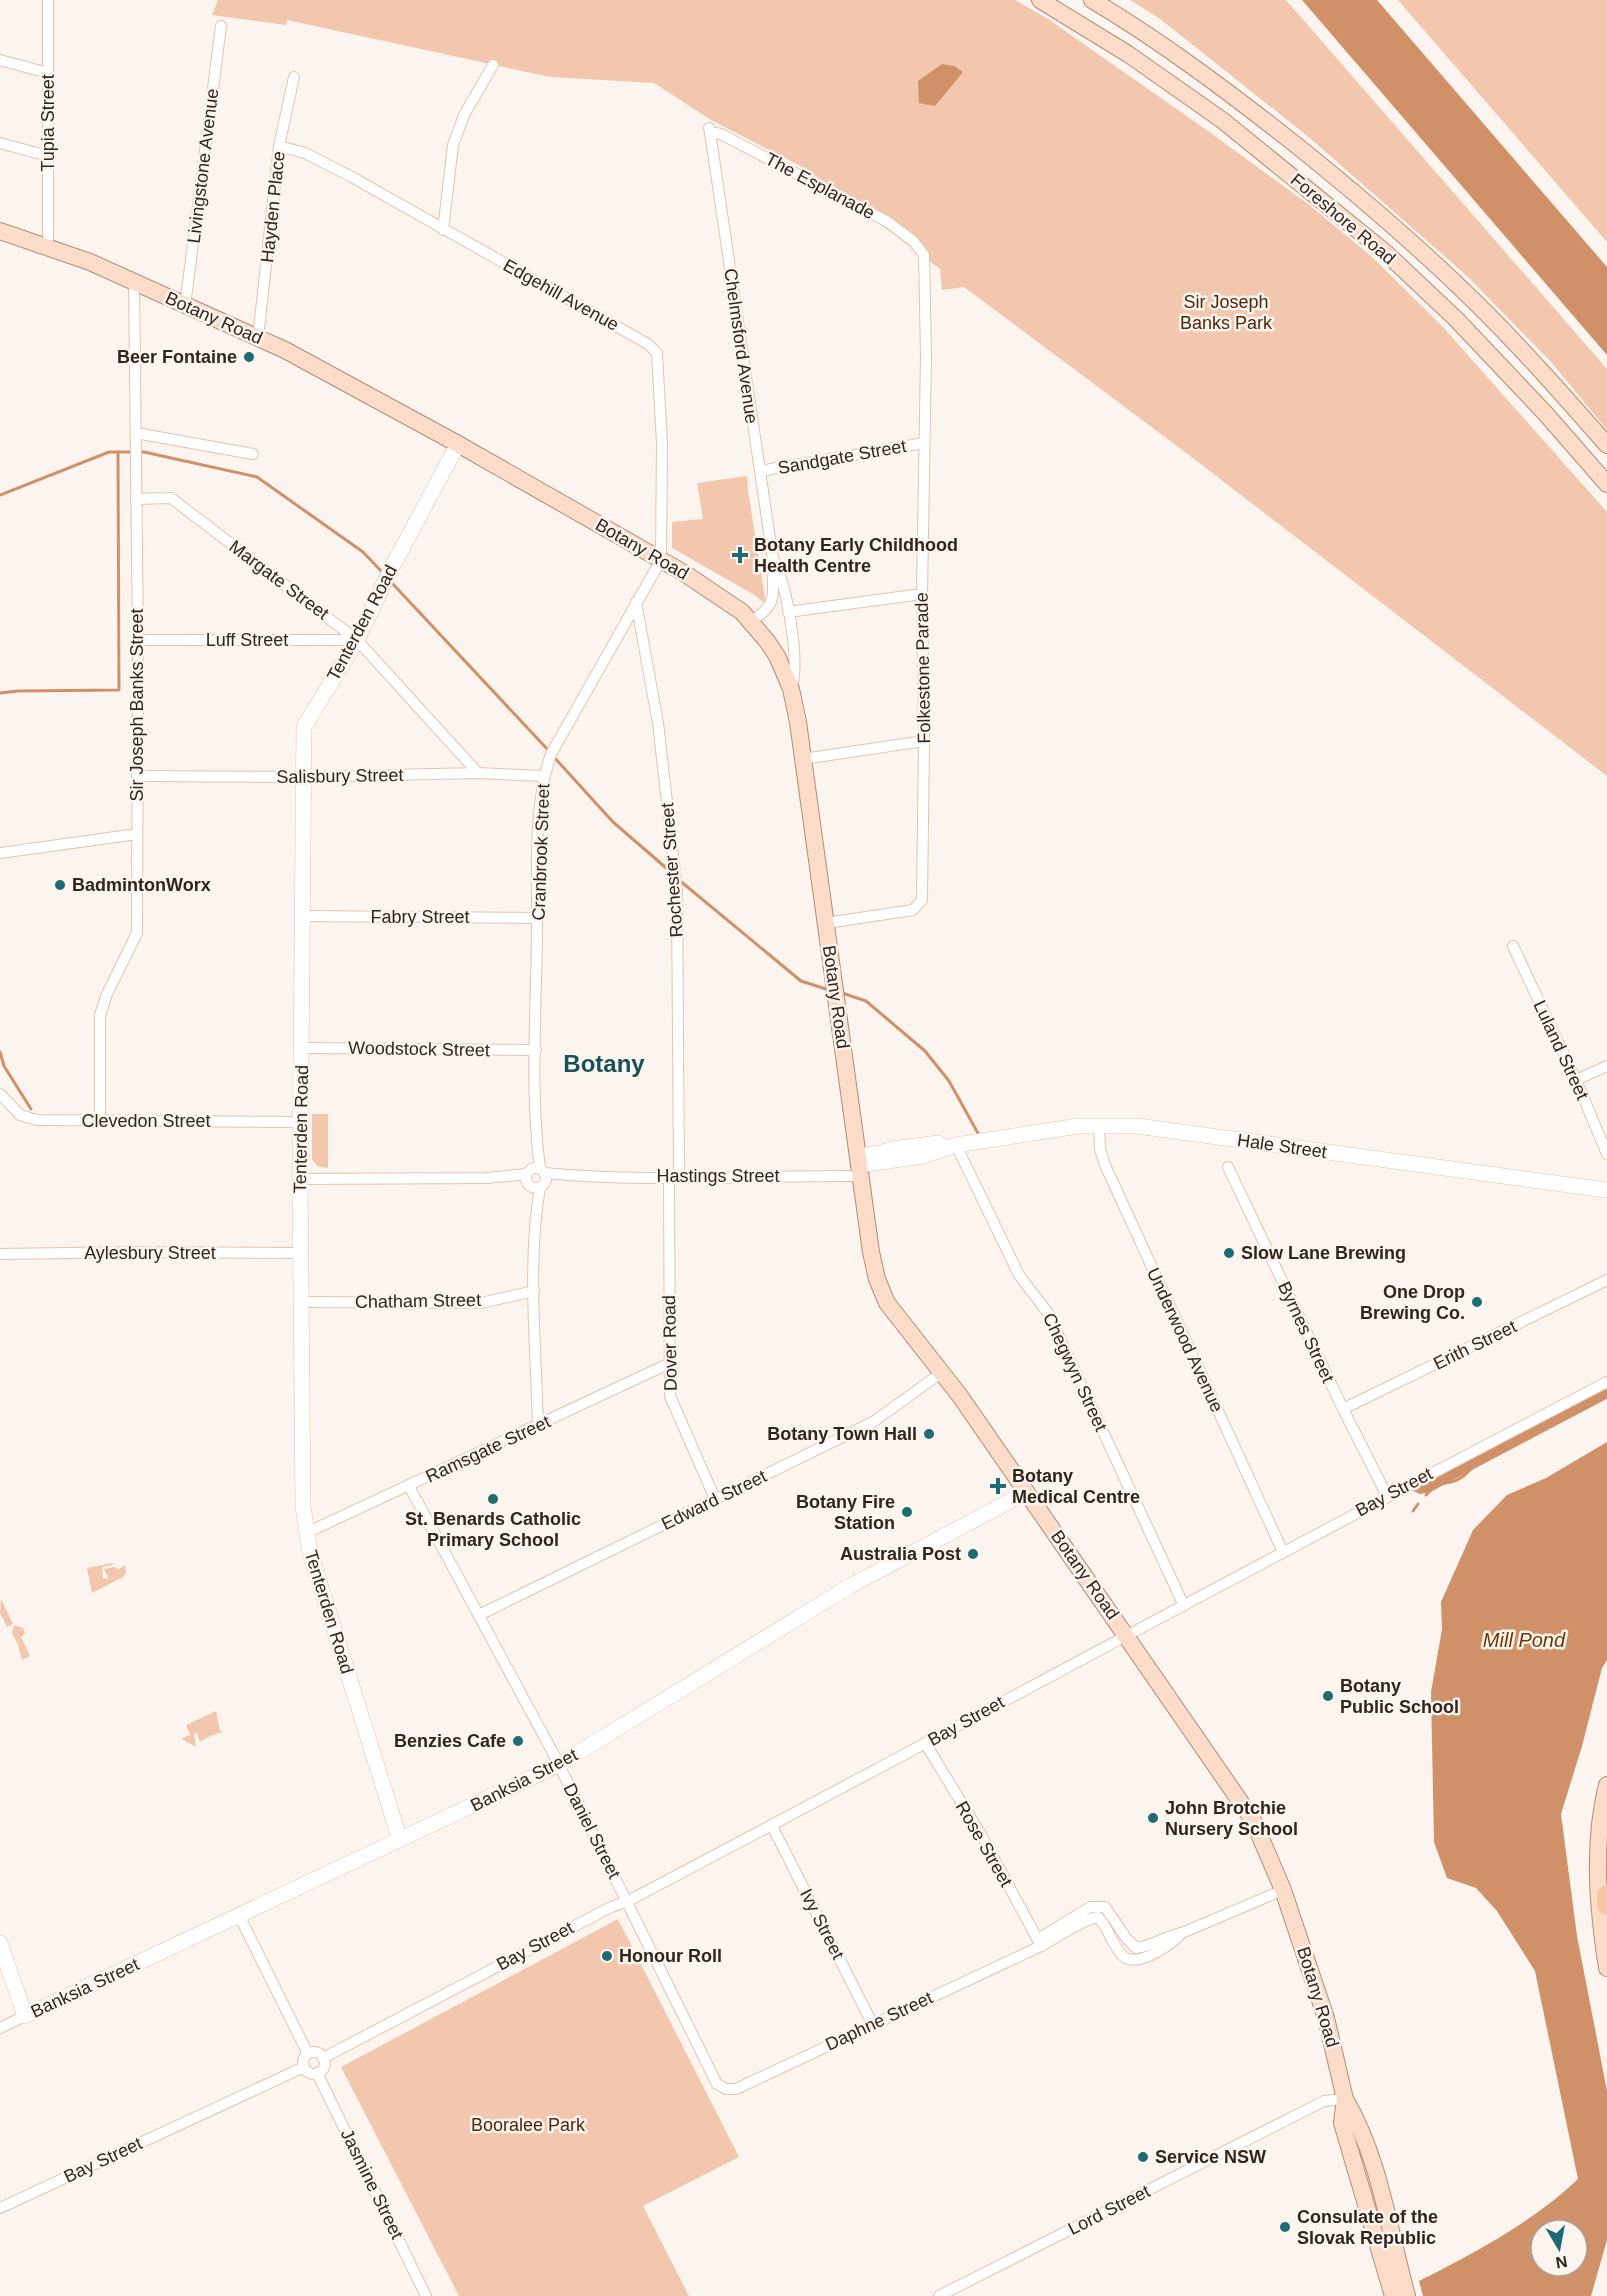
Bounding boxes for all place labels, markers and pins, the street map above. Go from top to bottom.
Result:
place label: Beer Fontaine [117,347,237,367]
marker: Beer Fontaine [242,350,256,364]
place label: Botany Early Childhood Health Centre [754,535,958,576]
marker: Botany Early Childhood Health Centre [731,546,749,564]
place label: BadmintonWorx [72,875,211,895]
marker: BadmintonWorx [53,878,67,892]
place label: Slow Lane Brewing [1241,1243,1406,1263]
marker: Slow Lane Brewing [1222,1246,1236,1260]
place label: One Drop Brewing Co. [1360,1282,1465,1323]
marker: One Drop Brewing Co. [1470,1295,1484,1309]
place label: Botany Town Hall [767,1424,917,1444]
marker: Botany Town Hall [922,1427,936,1441]
place label: Botany Medical Centre [1012,1466,1140,1507]
marker: Botany Medical Centre [989,1477,1007,1495]
marker: St. Benards Catholic Primary School [486,1492,500,1506]
place label: Botany Fire Station [796,1492,895,1533]
marker: Botany Fire Station [900,1505,914,1519]
place label: St. Benards Catholic Primary School [405,1509,581,1550]
place label: Australia Post [840,1544,961,1564]
marker: Australia Post [966,1547,980,1561]
place label: Botany Public School [1340,1676,1459,1717]
marker: Botany Public School [1321,1689,1335,1703]
place label: Benzies Cafe [394,1731,506,1751]
marker: Benzies Cafe [511,1734,525,1748]
place label: John Brotchie Nursery School [1165,1798,1298,1839]
marker: John Brotchie Nursery School [1146,1811,1160,1825]
place label: Honour Roll [619,1946,722,1966]
marker: Honour Roll [600,1949,614,1963]
place label: Service NSW [1155,2147,1266,2167]
marker: Service NSW [1136,2150,1150,2164]
place label: Consulate of the Slovak Republic [1297,2207,1438,2248]
marker: Consulate of the Slovak Republic [1278,2220,1292,2234]

